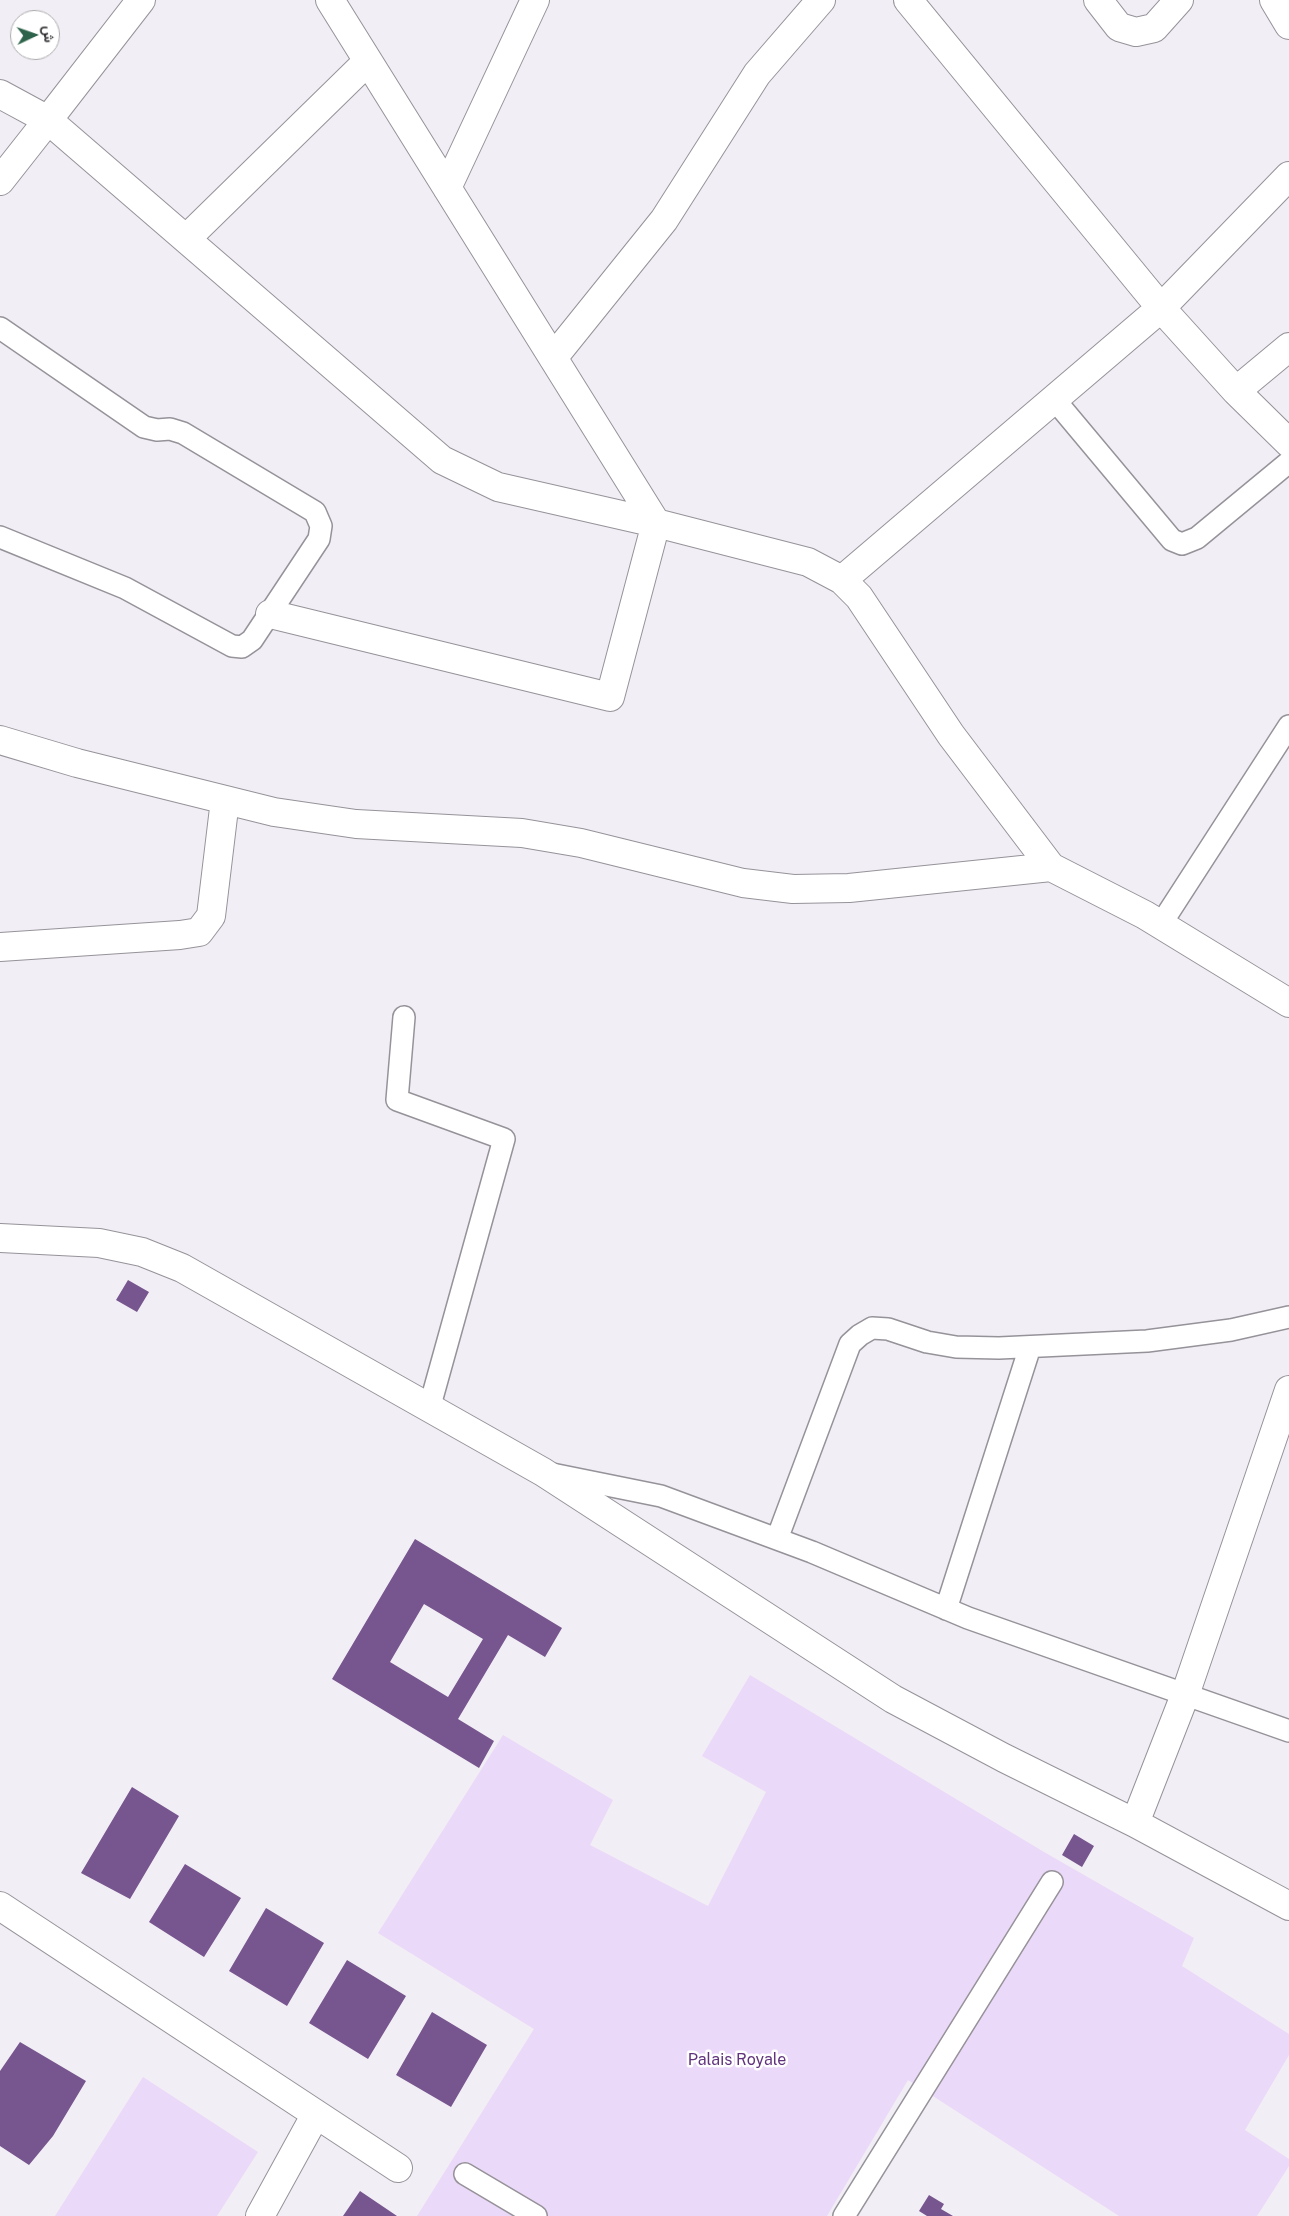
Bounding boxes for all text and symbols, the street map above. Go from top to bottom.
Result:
north arrow [10,10,60,60]
text: ش [41,25,57,43]
park label: Palais Royale [688,2050,786,2070]

